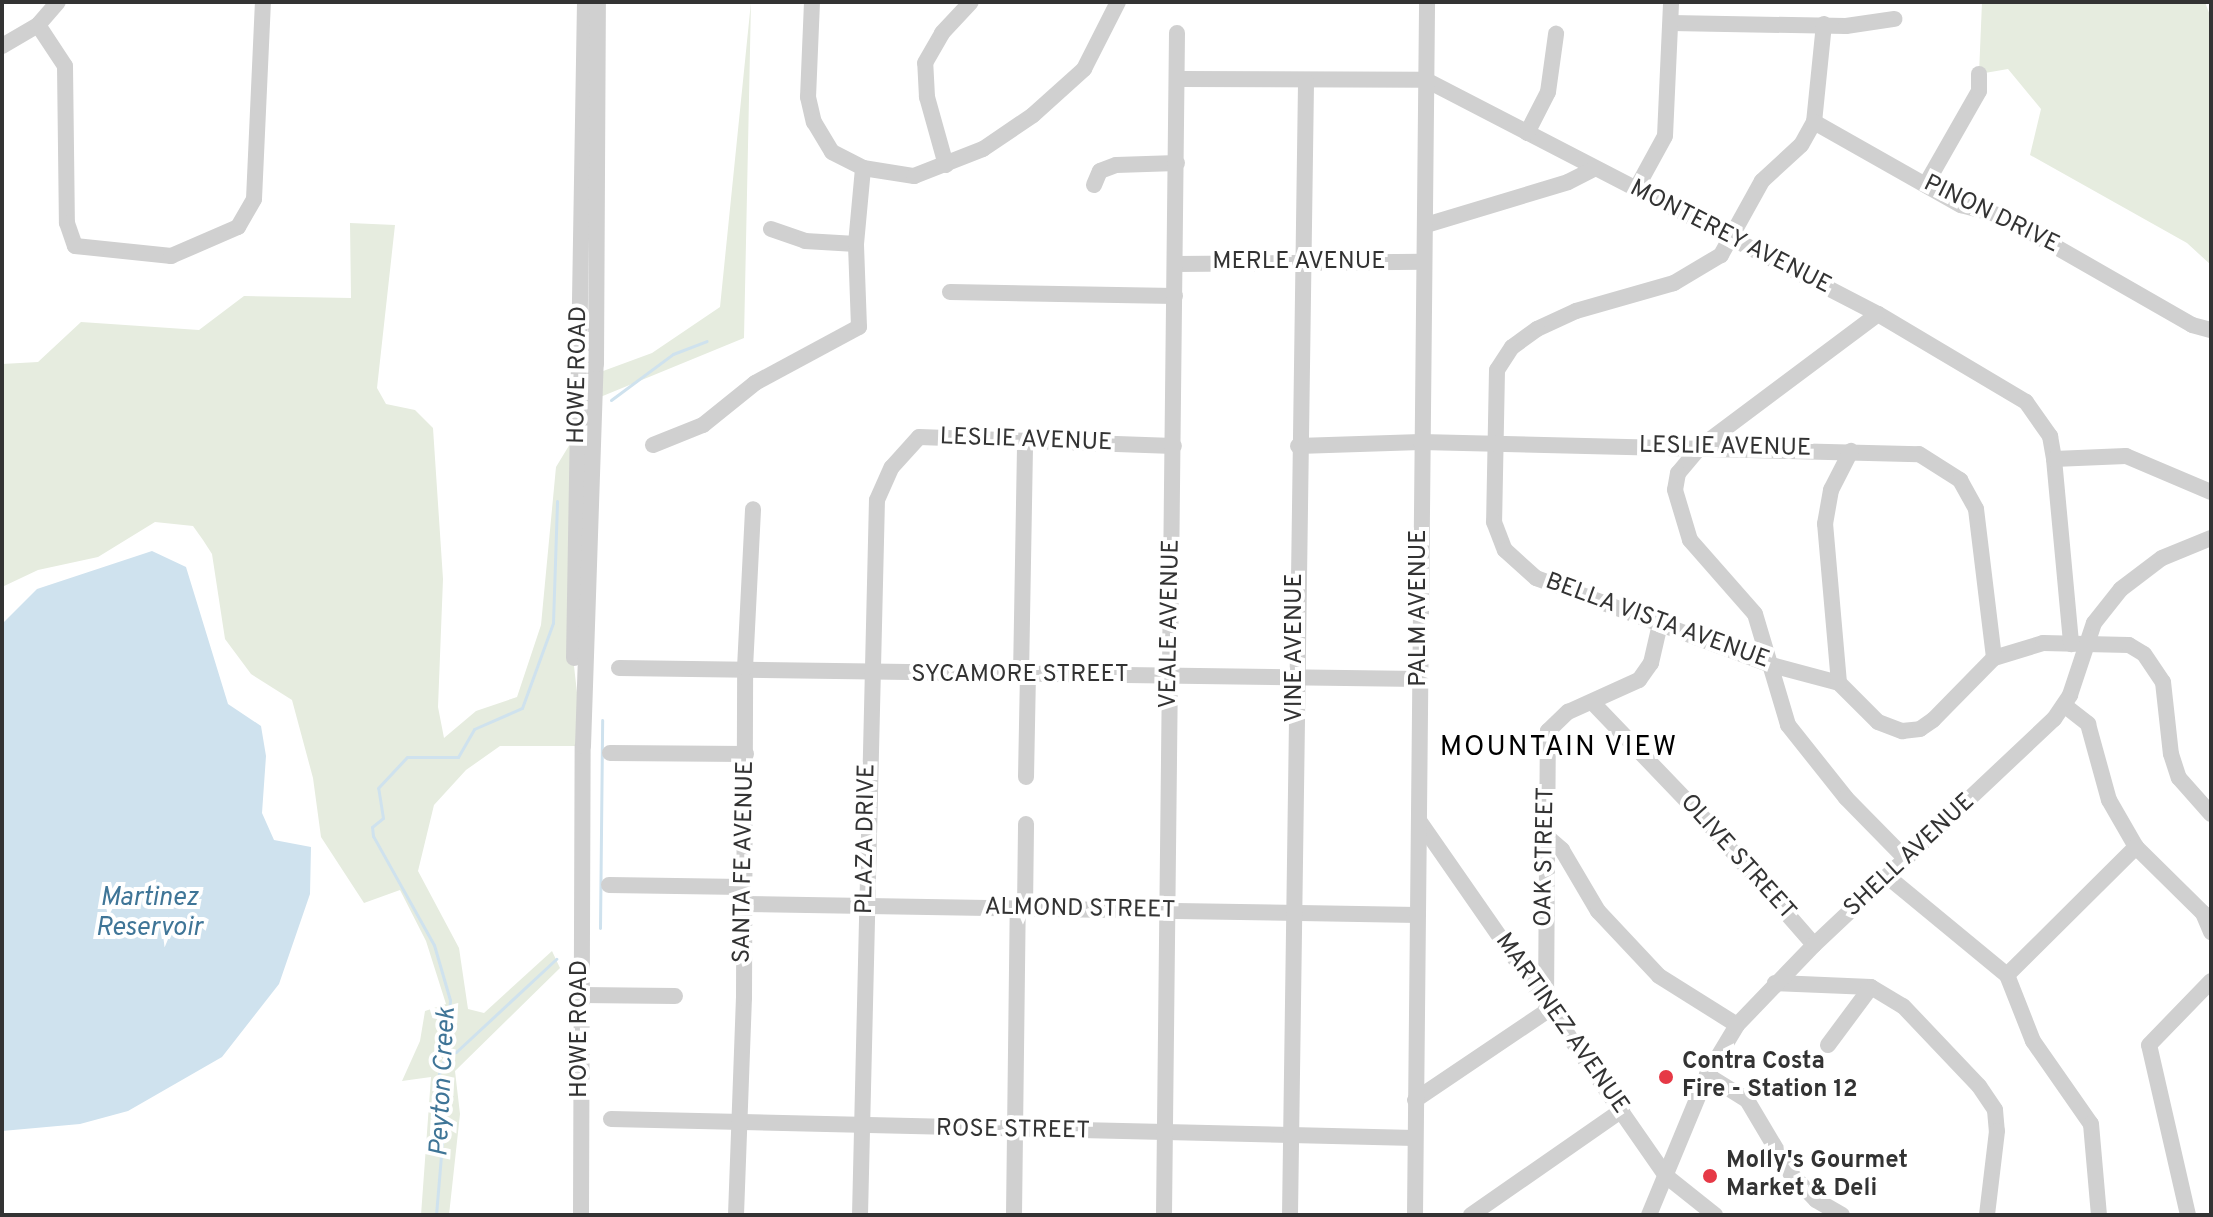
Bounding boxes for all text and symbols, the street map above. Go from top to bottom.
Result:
street label: PINON DRIVE [1919,170,2063,260]
street label: MONTEREY AVENUE [1624,174,1836,302]
street label: MERLE AVENUE [1212,249,1386,277]
street label: HOWE ROAD [563,306,595,444]
street label: LESLIE AVENUE [939,424,1113,458]
street label: LESLIE AVENUE [1638,432,1812,464]
street label: PALM AVENUE [1406,529,1434,687]
street label: VEALE AVENUE [1155,539,1187,709]
street label: BELLA VISTA AVENUE [1539,567,1775,677]
street label: VINE AVENUE [1282,573,1310,723]
street label: SYCAMORE STREET [911,662,1129,690]
district label: MOUNTAIN VIEW [1439,731,1679,765]
street label: SANTA FE AVENUE [729,760,761,964]
street label: PLAZA DRIVE [851,763,883,915]
street label: OAK STREET [1530,787,1562,927]
street label: SHELL AVENUE [1838,788,1982,924]
street label: OLIVE STREET [1673,789,1801,927]
water label: Martinez Reservoir [96,883,202,944]
street label: ALMOND STREET [984,894,1176,926]
street label: MARTINEZ AVENUE [1488,928,1634,1120]
street label: HOWE ROAD [567,960,595,1098]
water label: Peyton Creek [425,1007,463,1157]
place label: Contra Costa Fire - Station 12 [1682,1049,1858,1105]
marker: Contra Costa Fire - Station 12 [1657,1068,1675,1086]
street label: ROSE STREET [936,1115,1090,1147]
place label: Molly's Gourmet Market & Deli [1726,1148,1908,1204]
marker: Molly's Gourmet Market & Deli [1701,1167,1719,1185]

